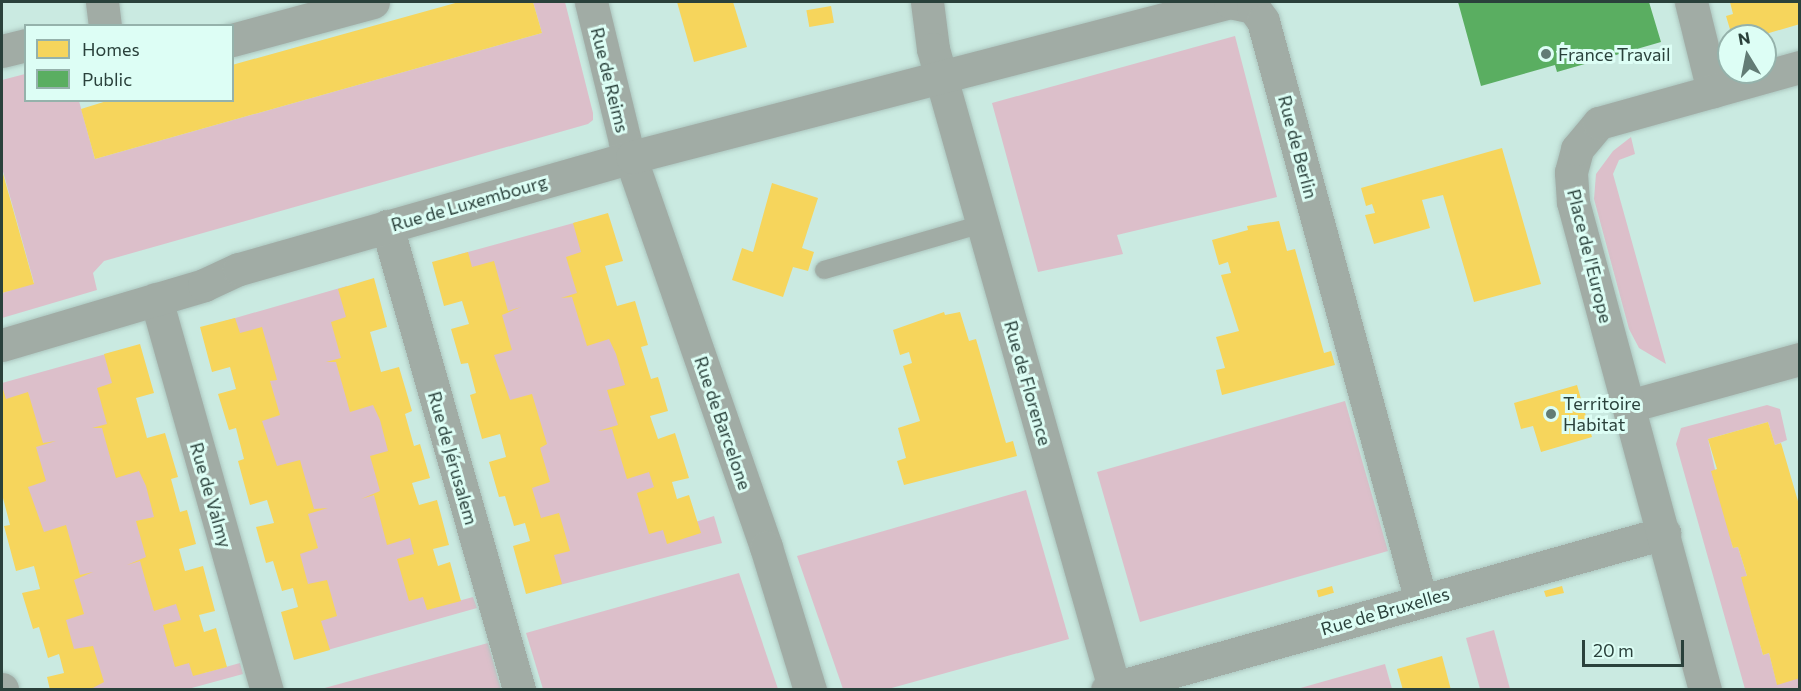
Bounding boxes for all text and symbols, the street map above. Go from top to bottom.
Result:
legend [24,24,234,102]
north arrow [1717,24,1777,84]
street label: Rue de Reims [586,25,634,135]
text: N [1737,27,1752,48]
text: Homes [82,38,140,60]
place label: France Travail [1558,43,1671,65]
marker: France Travail [1539,47,1553,61]
text: Public [82,68,132,90]
street label: Rue de Berlin [1274,93,1322,201]
street label: Rue de Luxembourg [388,170,550,236]
street label: Place de l'Europe [1563,187,1617,325]
street label: Rue de Florence [1000,318,1056,448]
street label: Rue de Barcelone [690,353,756,493]
street label: Rue de Jérusalem [424,389,482,527]
place label: Territoire Habitat [1563,393,1641,436]
marker: Territoire Habitat [1544,407,1558,421]
street label: Rue de Valmy [186,440,236,550]
street label: Rue de Bruxelles [1318,582,1452,640]
scale bar [1585,628,1687,666]
text: 20 m [1593,639,1634,661]

